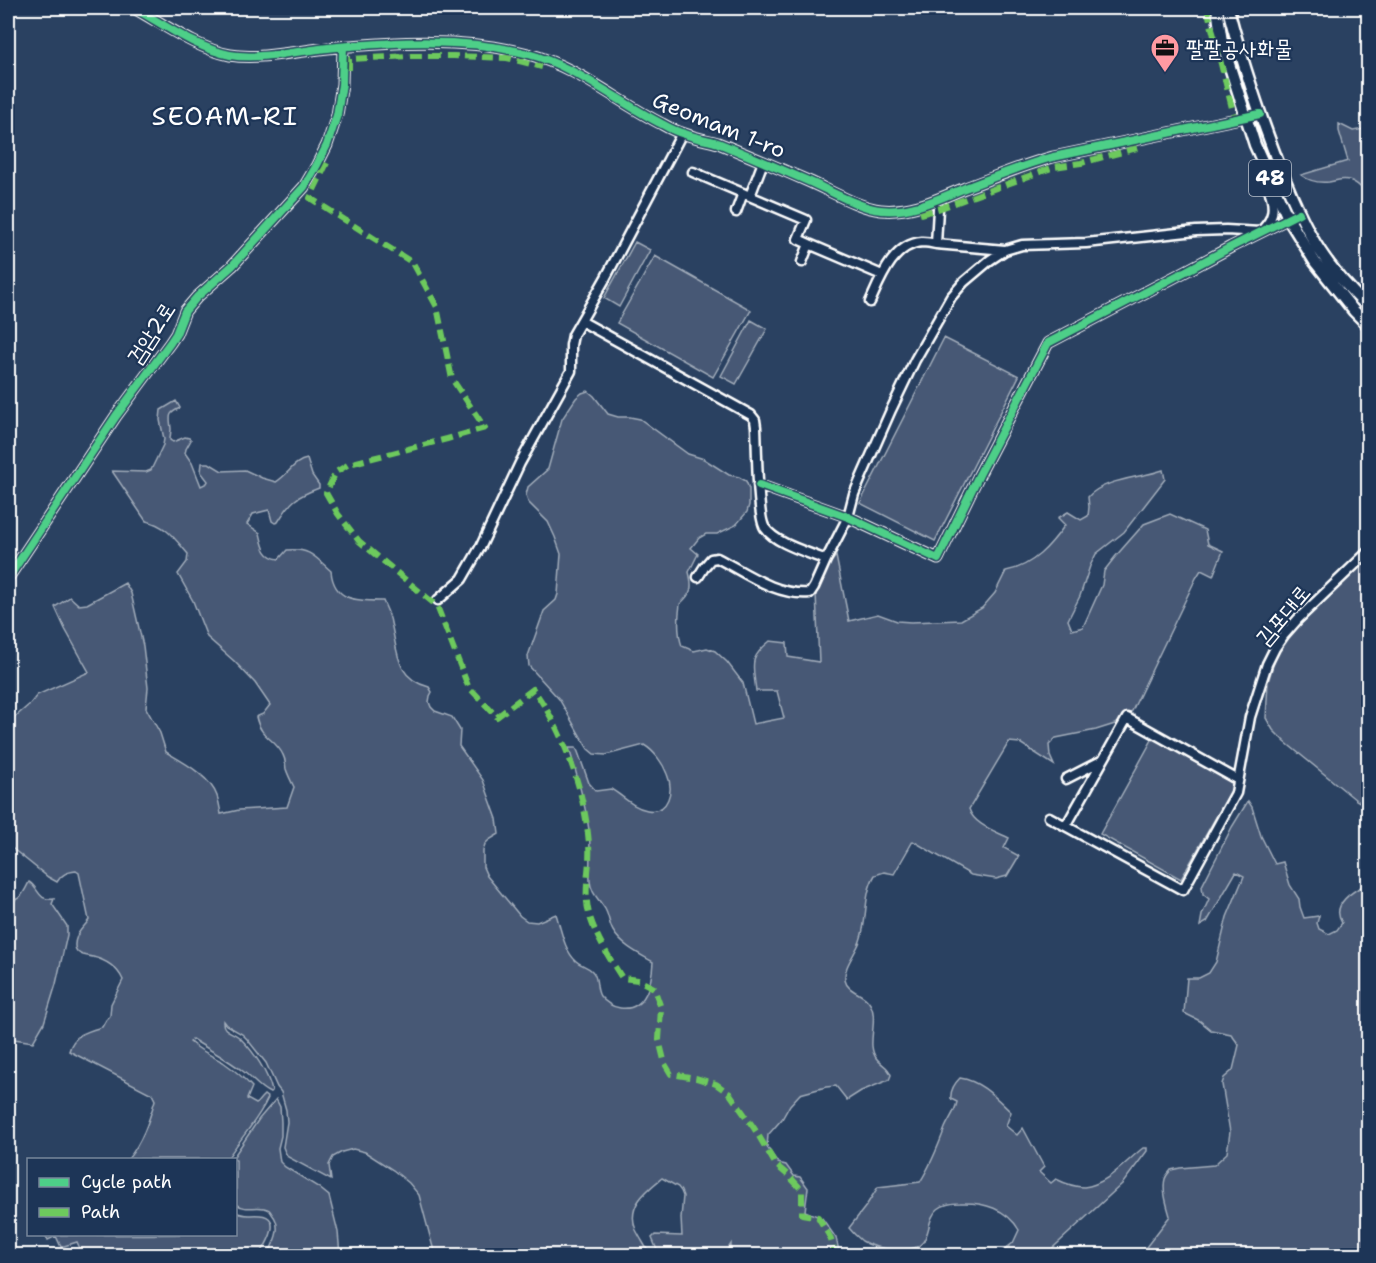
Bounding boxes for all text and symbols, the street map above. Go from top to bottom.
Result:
office icon: 팔팔공사화물 [1149,32,1181,74]
place label: 팔팔공사화물 [1186,34,1292,63]
street label: Geomam 1-ro [648,85,790,165]
district label: SEOAM-RI [152,98,298,133]
road number: 48 [1249,160,1291,196]
street label: 검암2로 [120,296,182,370]
street label: 김포대로 [1249,579,1317,651]
legend [27,1158,237,1236]
text: Cycle path [81,1170,172,1194]
text: Path [81,1200,120,1224]

